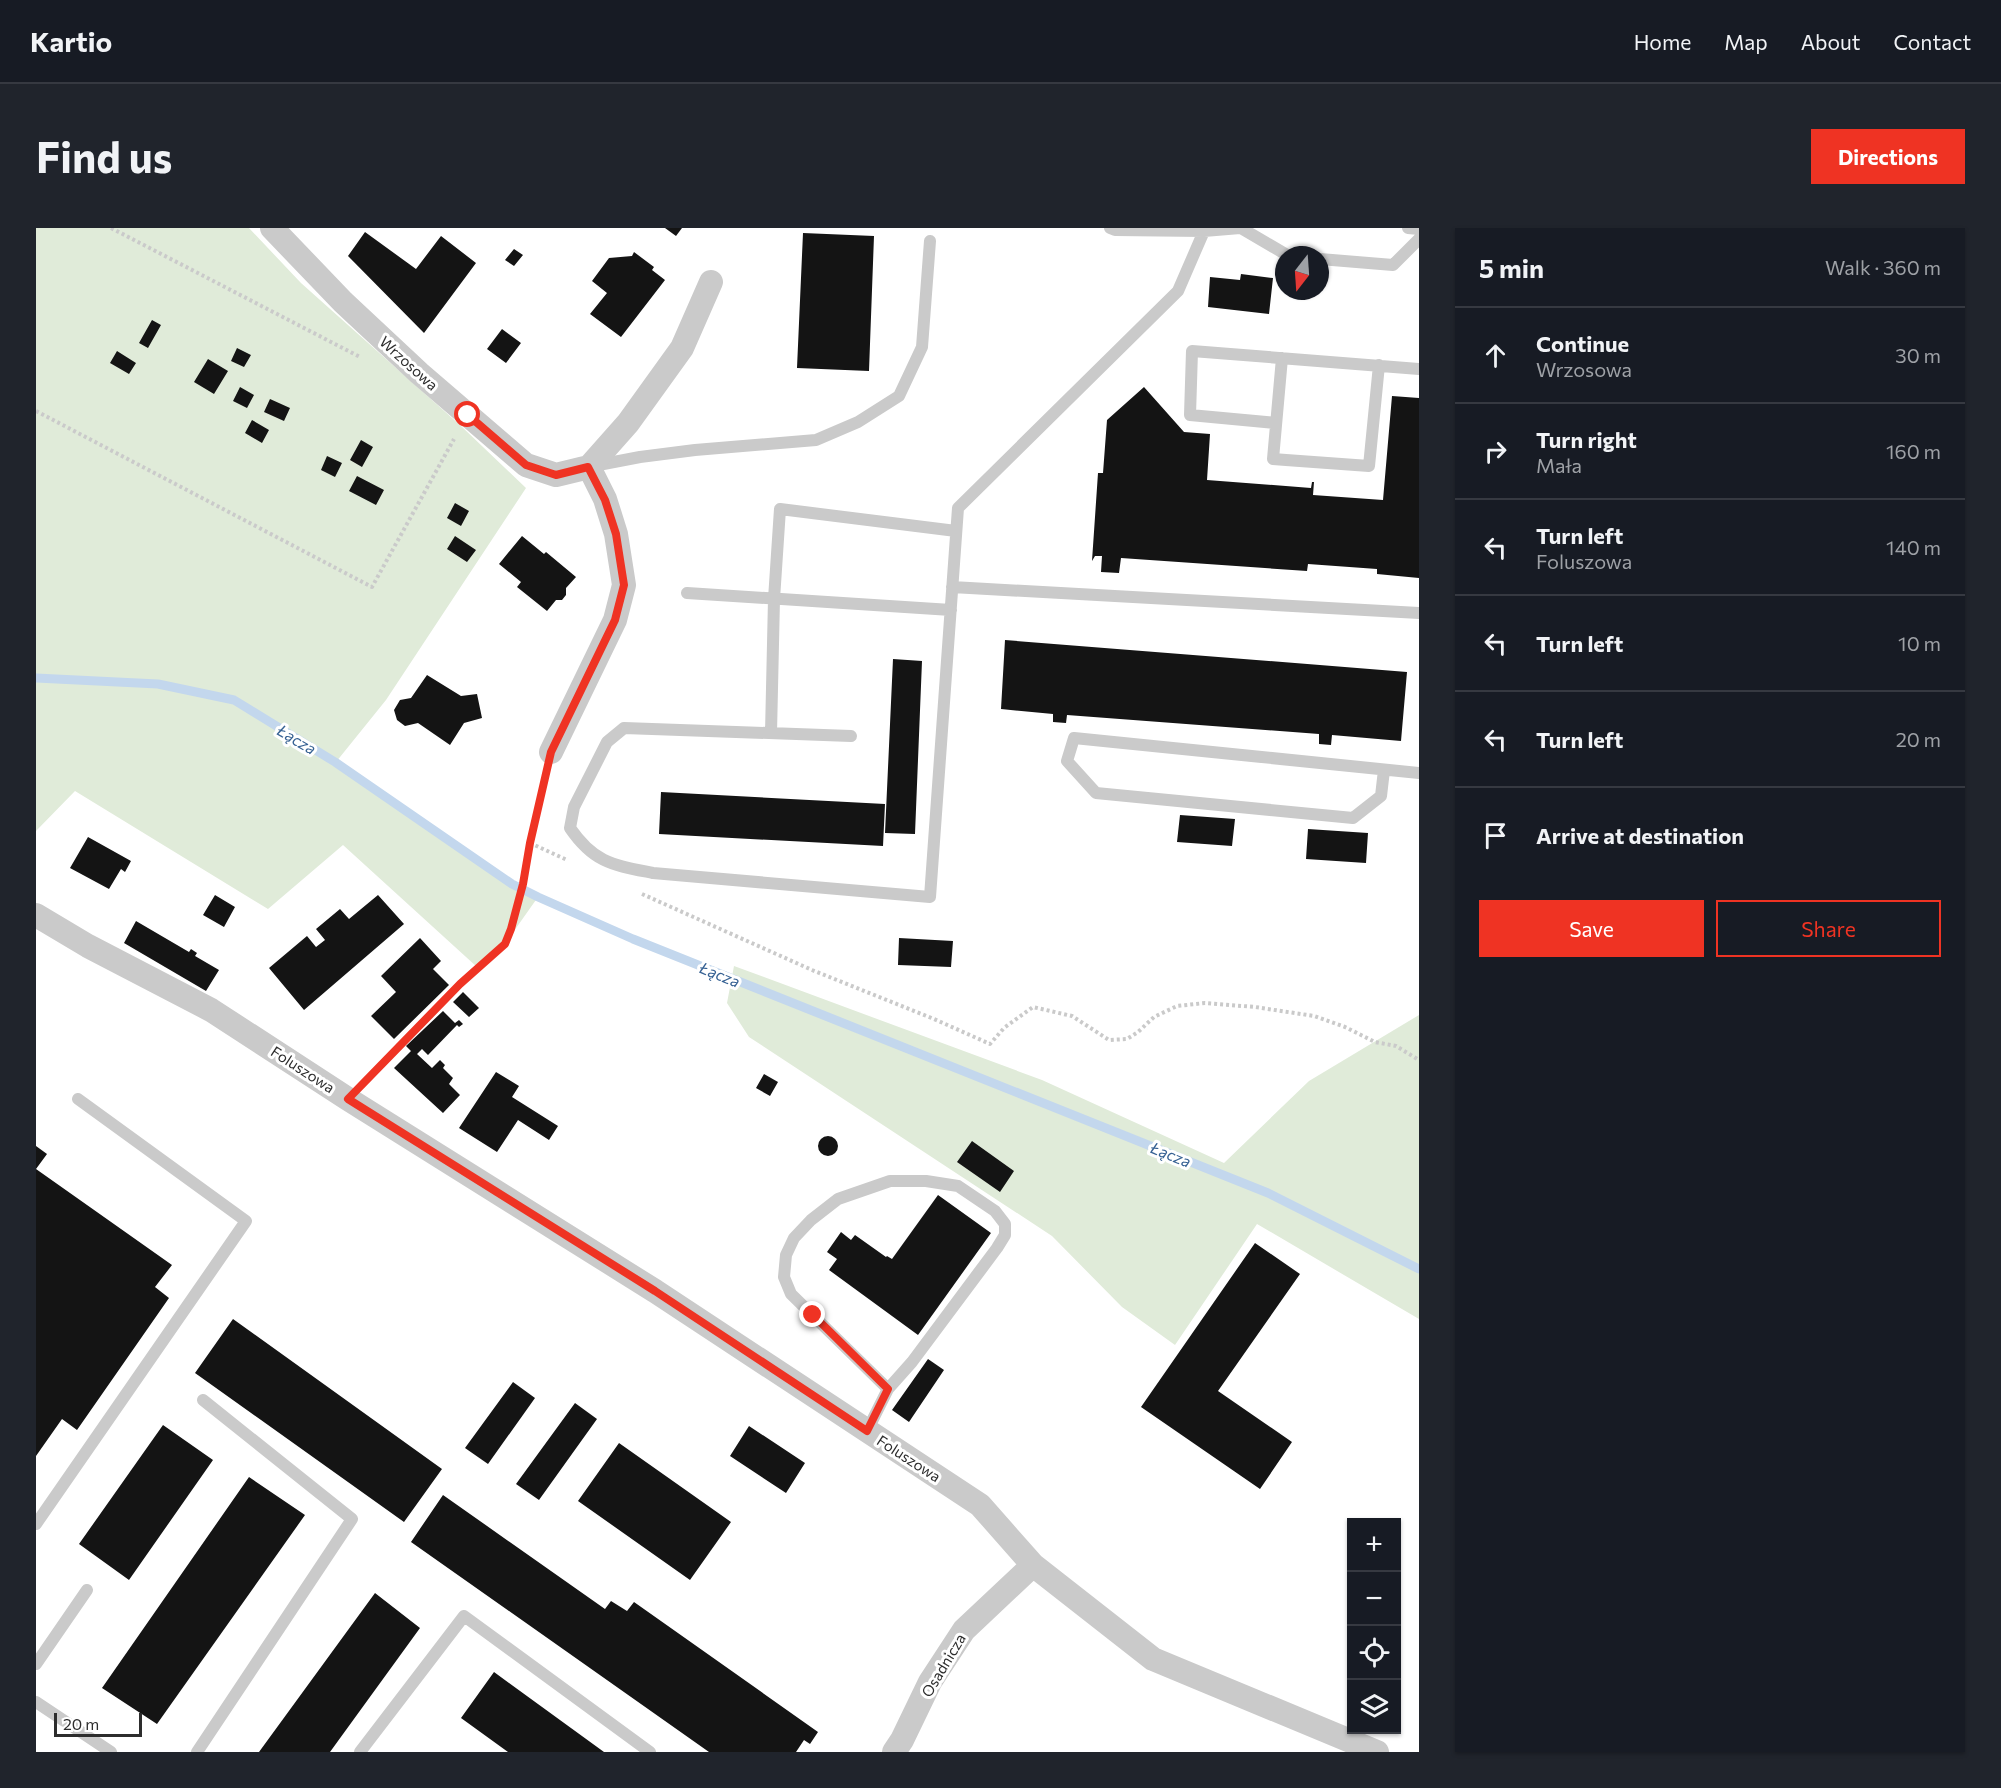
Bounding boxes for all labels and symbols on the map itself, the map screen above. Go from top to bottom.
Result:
north arrow [1275,246,1329,300]
street label: Wrzosowa [376,332,442,394]
route start [454,401,480,427]
water label: Łącza [274,720,320,758]
water label: Łącza [697,957,743,991]
street label: Foluszowa [268,1042,338,1096]
water label: Łącza [1148,1137,1194,1171]
route end [799,1301,825,1327]
street label: Foluszowa [874,1431,944,1485]
street label: Osadnicza [917,1630,969,1700]
scale bar [54,1710,142,1738]

